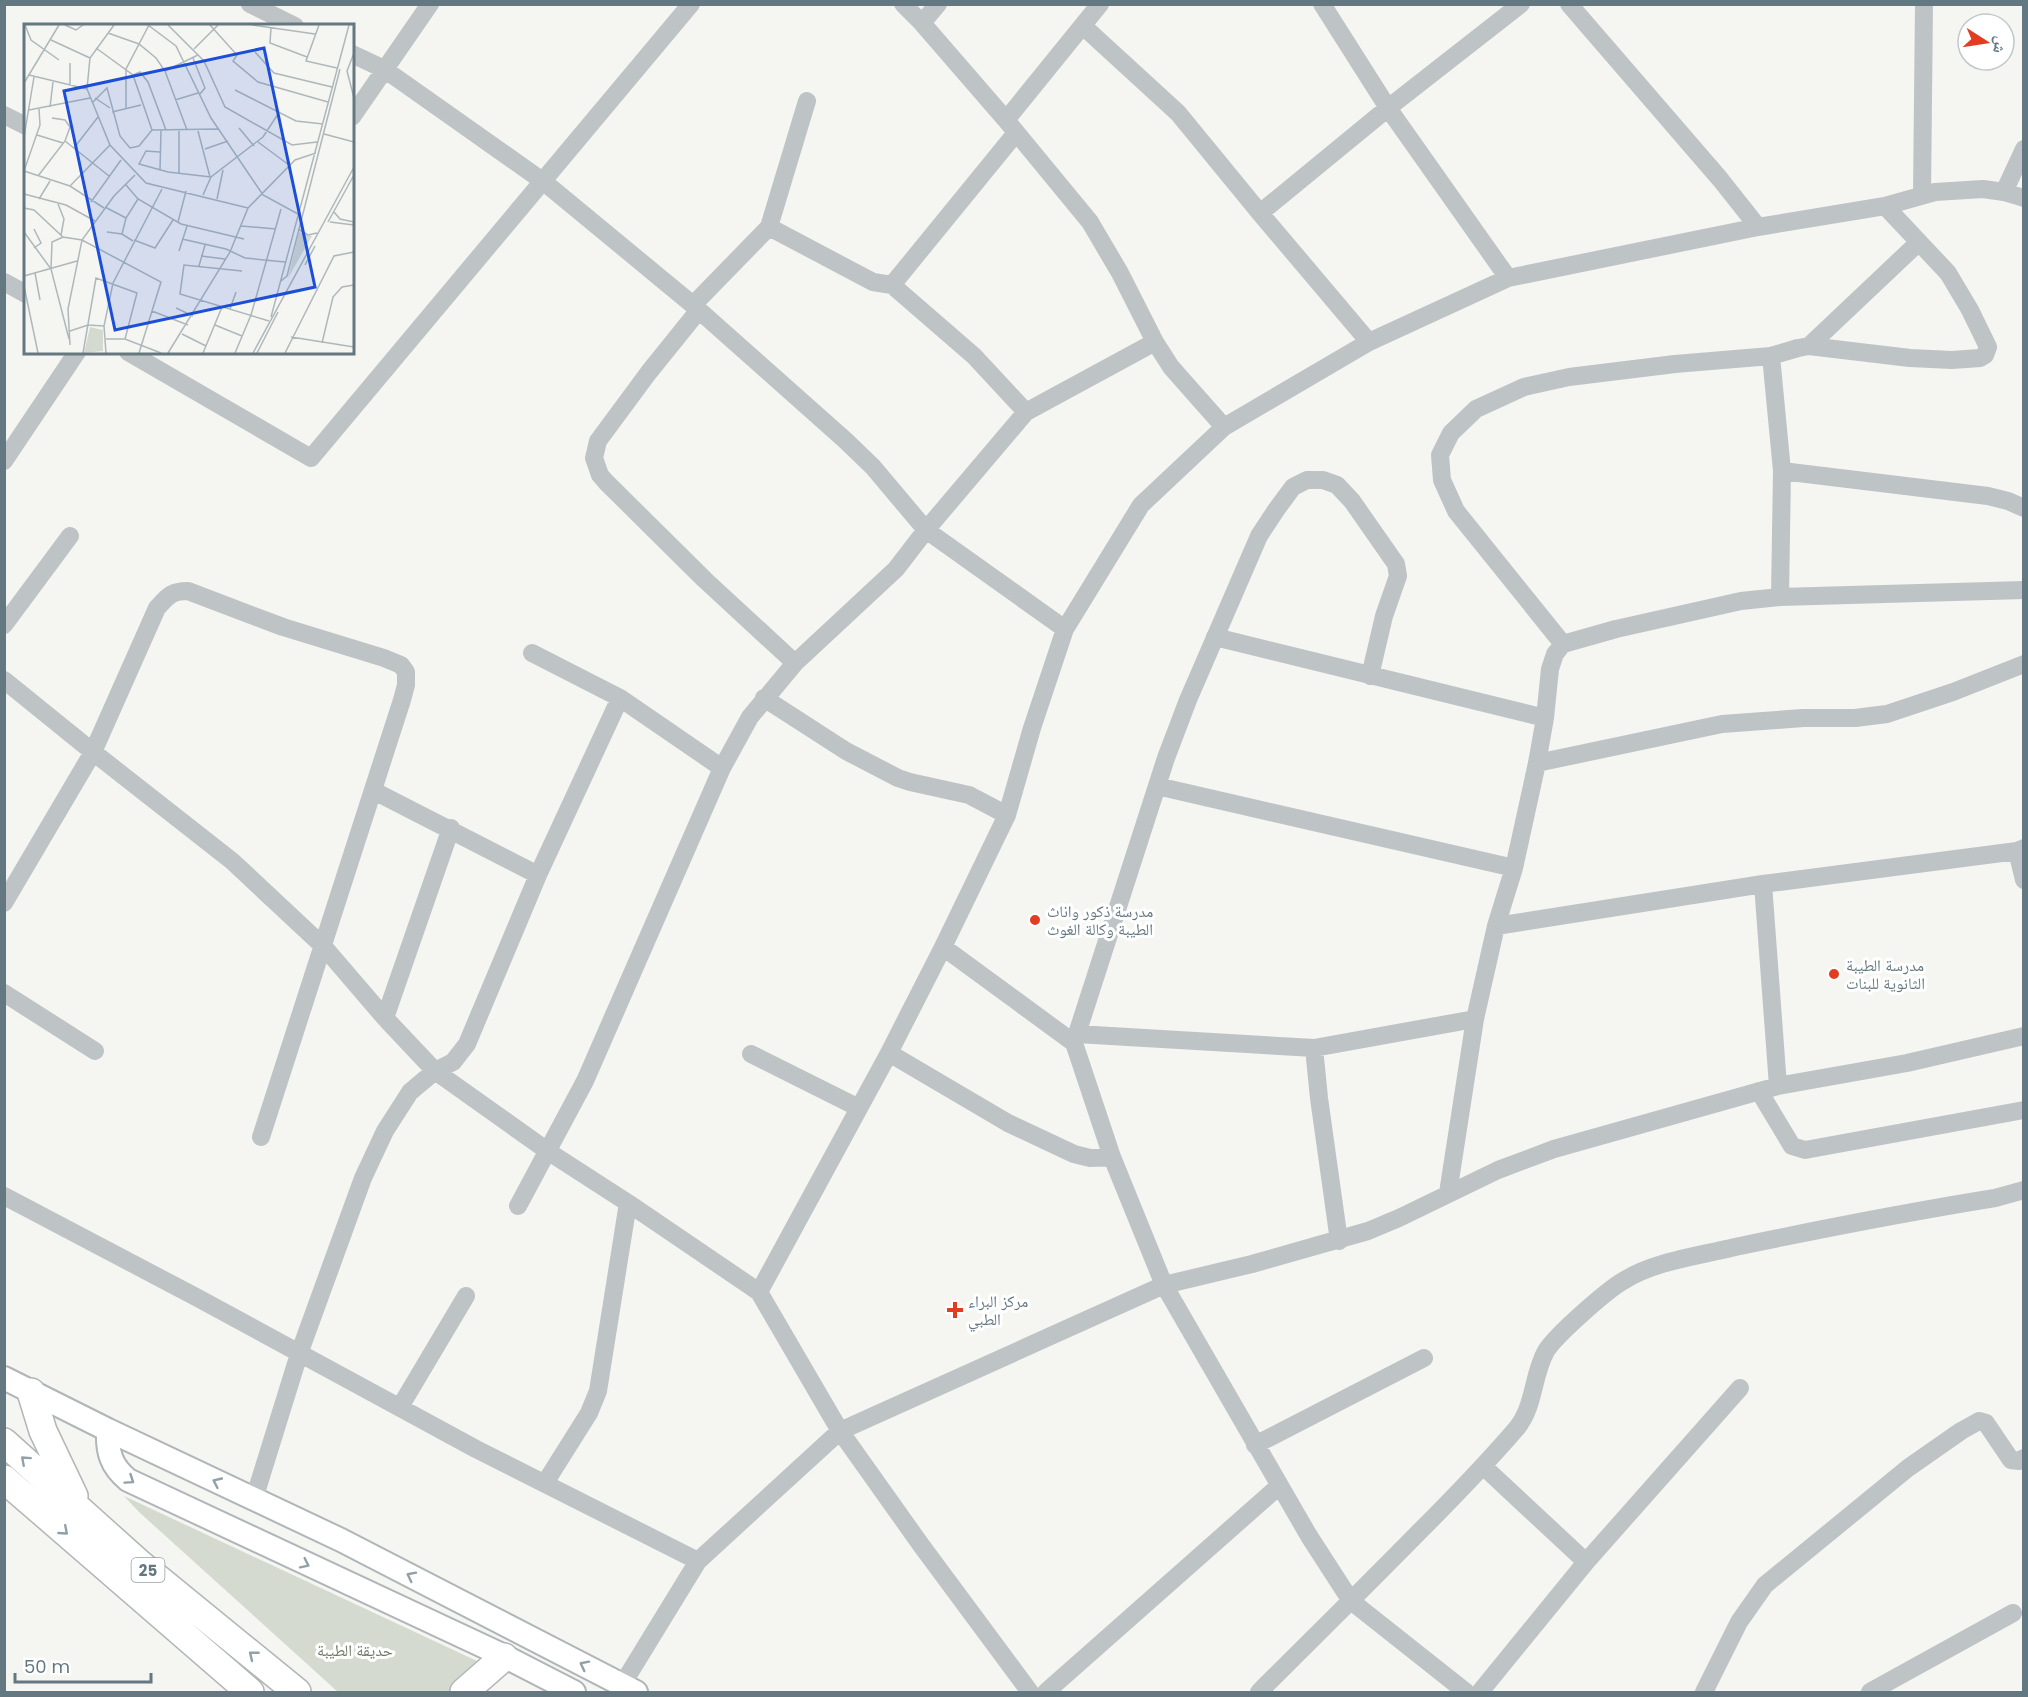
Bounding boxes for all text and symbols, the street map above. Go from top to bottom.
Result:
north arrow [1956,12,2016,72]
inset map [24,24,354,354]
text: ش [1987,34,2013,56]
place label: مدرسة ذكور واناث الطيبة وكالة الغوث [1047,900,1153,941]
marker: مدرسة ذكور واناث الطيبة وكالة الغوث [1028,913,1042,927]
place label: مدرسة الطيبة الثانوية للبنات [1846,954,1925,995]
marker: مدرسة الطيبة الثانوية للبنات [1827,967,1841,981]
place label: مركز البراء الطبي [968,1290,1028,1332]
marker: مركز البراء الطبي [946,1301,964,1319]
one-way arrow [21,1456,32,1467]
one-way arrow [123,1473,134,1484]
one-way arrow [212,1477,223,1489]
one-way arrow [57,1524,68,1535]
one-way arrow [299,1557,310,1569]
road number: 25 [132,1558,164,1582]
one-way arrow [407,1572,417,1583]
park label: حديقة الطيبة [317,1639,393,1662]
scale bar [15,1646,152,1684]
one-way arrow [248,1651,259,1662]
text: 50 m [24,1654,70,1679]
one-way arrow [580,1661,591,1673]

